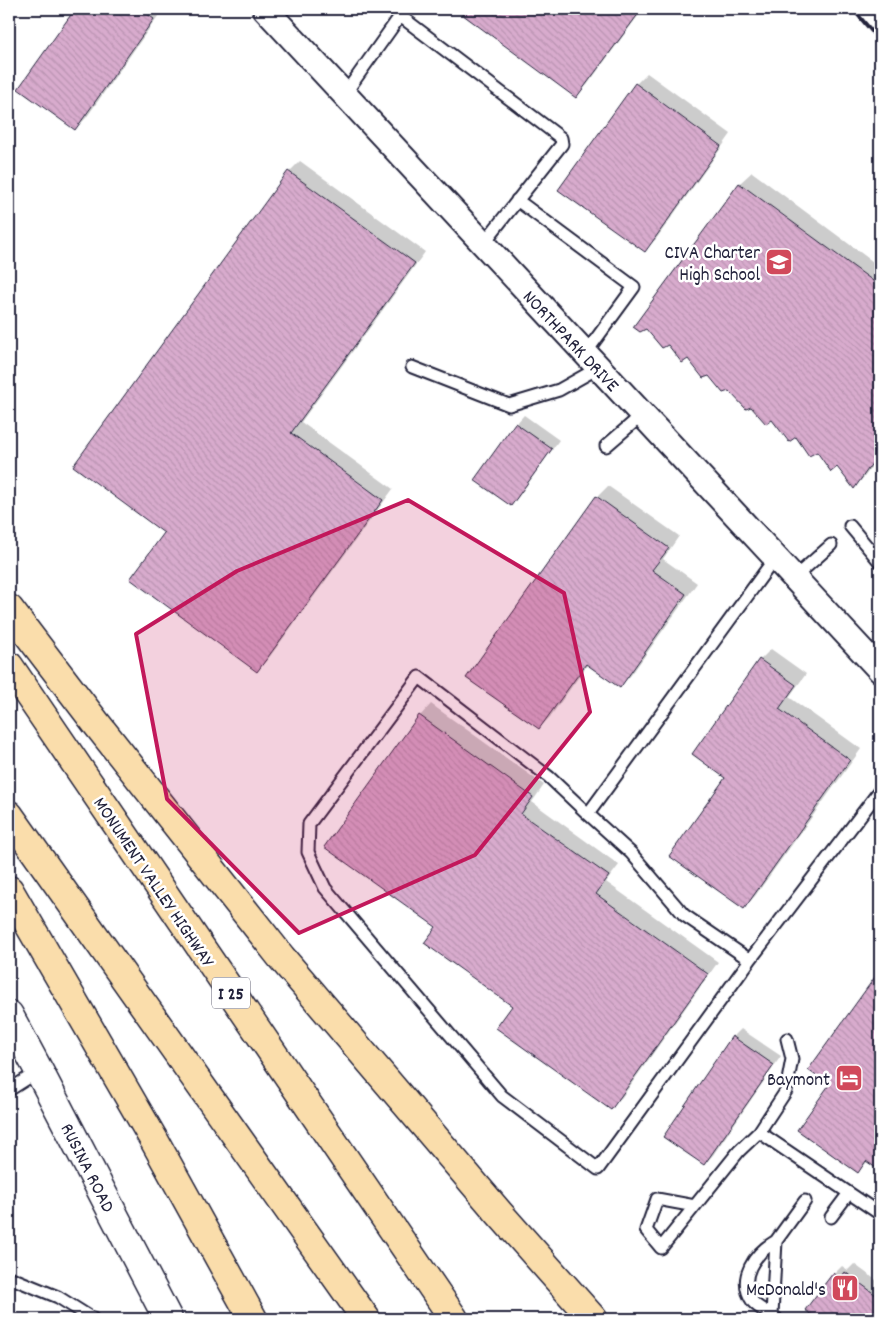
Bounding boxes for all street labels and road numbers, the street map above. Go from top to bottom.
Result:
street label: NORTHPARK DRIVE [515,285,624,400]
street label: MONUMENT VALLEY HIGHWAY [85,793,220,974]
road number: I 25 [212,978,250,1008]
street label: RUSINA ROAD [52,1119,120,1218]

